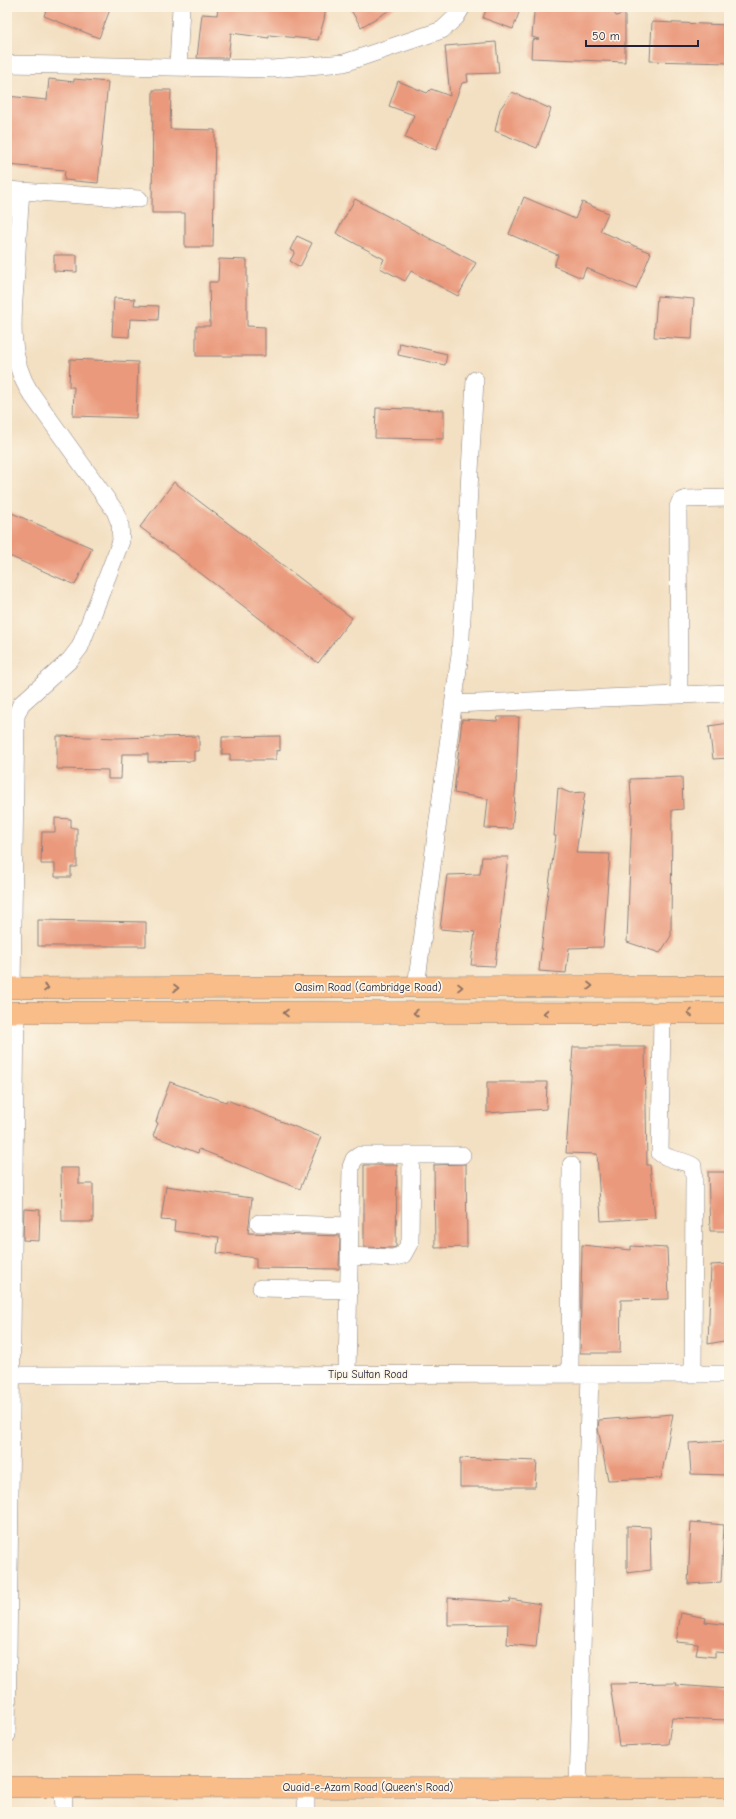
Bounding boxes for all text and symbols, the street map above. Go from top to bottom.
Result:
scale bar [586,22,698,48]
text: 50 m [592,29,620,43]
street label: Qasim Road (Cambridge Road) [294,981,442,994]
one-way arrow [587,982,593,990]
one-way arrow [457,983,463,991]
one-way arrow [43,984,49,992]
one-way arrow [173,984,179,992]
one-way arrow [283,1009,289,1017]
one-way arrow [413,1009,419,1017]
one-way arrow [543,1009,549,1017]
one-way arrow [687,1009,693,1017]
street label: Tipu Sultan Road [328,1368,408,1381]
street label: Quaid-e-Azam Road (Queen's Road) [283,1781,454,1794]

